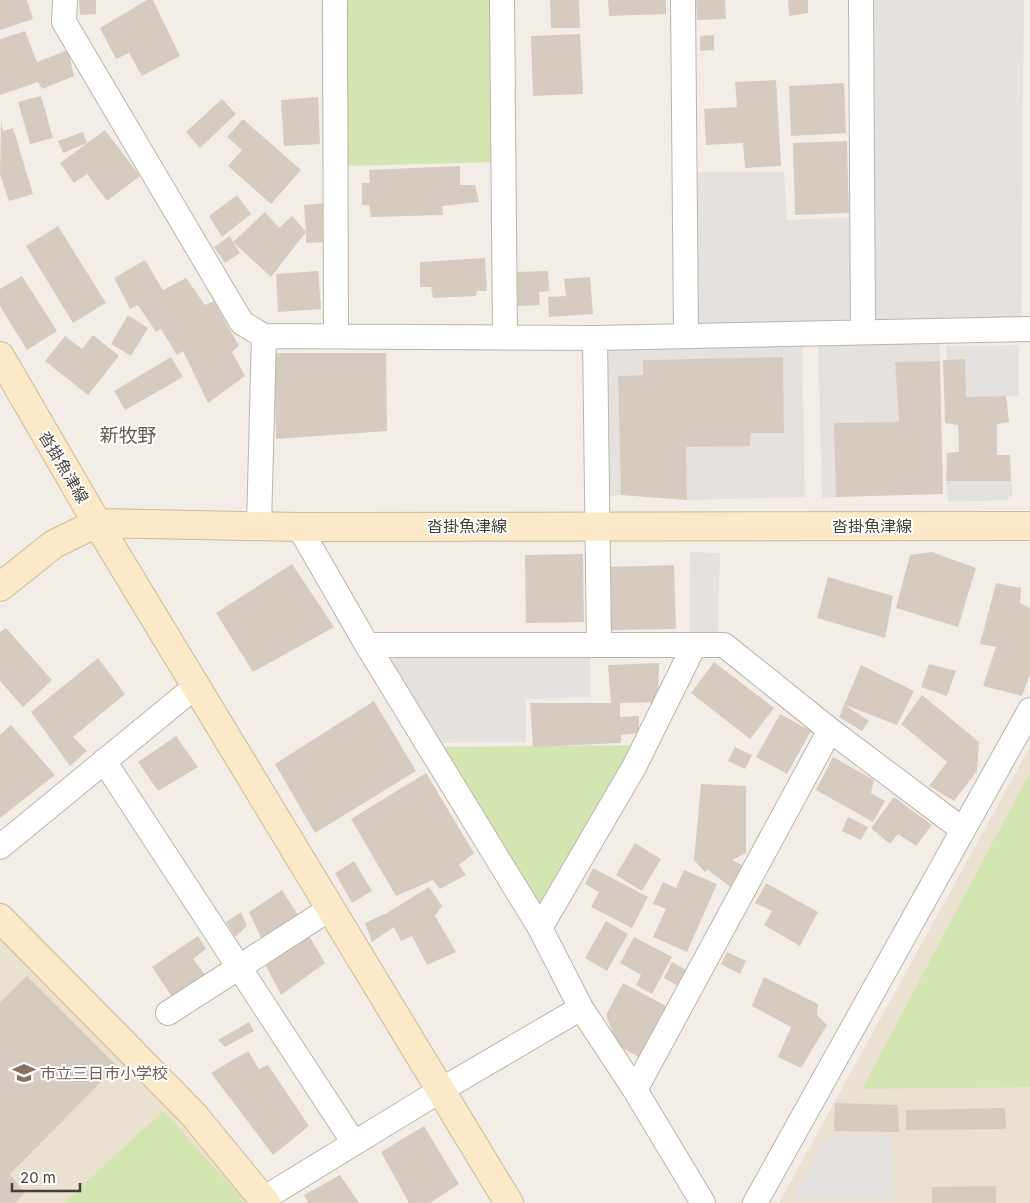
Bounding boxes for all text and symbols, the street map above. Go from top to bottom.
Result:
district label: 新牧野 [99,424,157,447]
street label: 沓掛魚津線 [35,428,93,506]
street label: 沓掛魚津線 [427,516,507,536]
street label: 沓掛魚津線 [832,516,912,536]
school or university icon: 市立三日市小学校 [11,1060,37,1086]
place label: 市立三日市小学校 [40,1063,168,1083]
scale bar [12,1160,80,1192]
text: 20 m [20,1168,56,1187]

